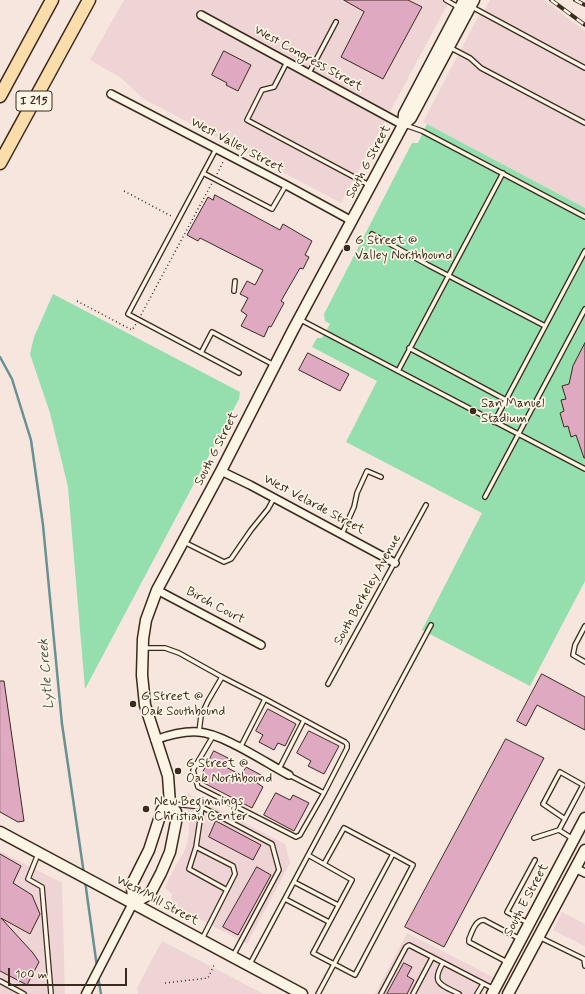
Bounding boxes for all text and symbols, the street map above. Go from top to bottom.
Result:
street label: West Congress Street [251,23,365,95]
road number: I 215 [16,91,52,111]
street label: West Valley Street [188,115,286,177]
street label: South G Street [343,123,395,201]
place label: G Street @ Valley Northbound [355,233,452,264]
marker: G Street @ Valley Northbound [342,243,352,253]
place label: San Manuel Stadium [481,396,544,427]
marker: San Manuel Stadium [468,406,478,416]
street label: South G Street [192,409,242,489]
street label: West Velarde Street [261,472,367,538]
street label: South Berkeley Avenue [331,532,405,648]
street label: Birch Court [183,584,247,628]
water label: Lytle Creek [36,638,58,710]
place label: G Street @ Oak Southbound [141,689,225,720]
marker: G Street @ Oak Southbound [128,699,138,709]
place label: G Street @ Oak Northbound [186,756,272,787]
marker: G Street @ Oak Northbound [173,766,183,776]
place label: New Beginnings Christian Center [154,794,248,825]
marker: New Beginnings Christian Center [141,804,151,814]
street label: South E Street [501,861,553,939]
street label: West Mill Street [113,873,201,929]
scale bar [10,960,129,986]
text: 100 m [15,967,47,983]

